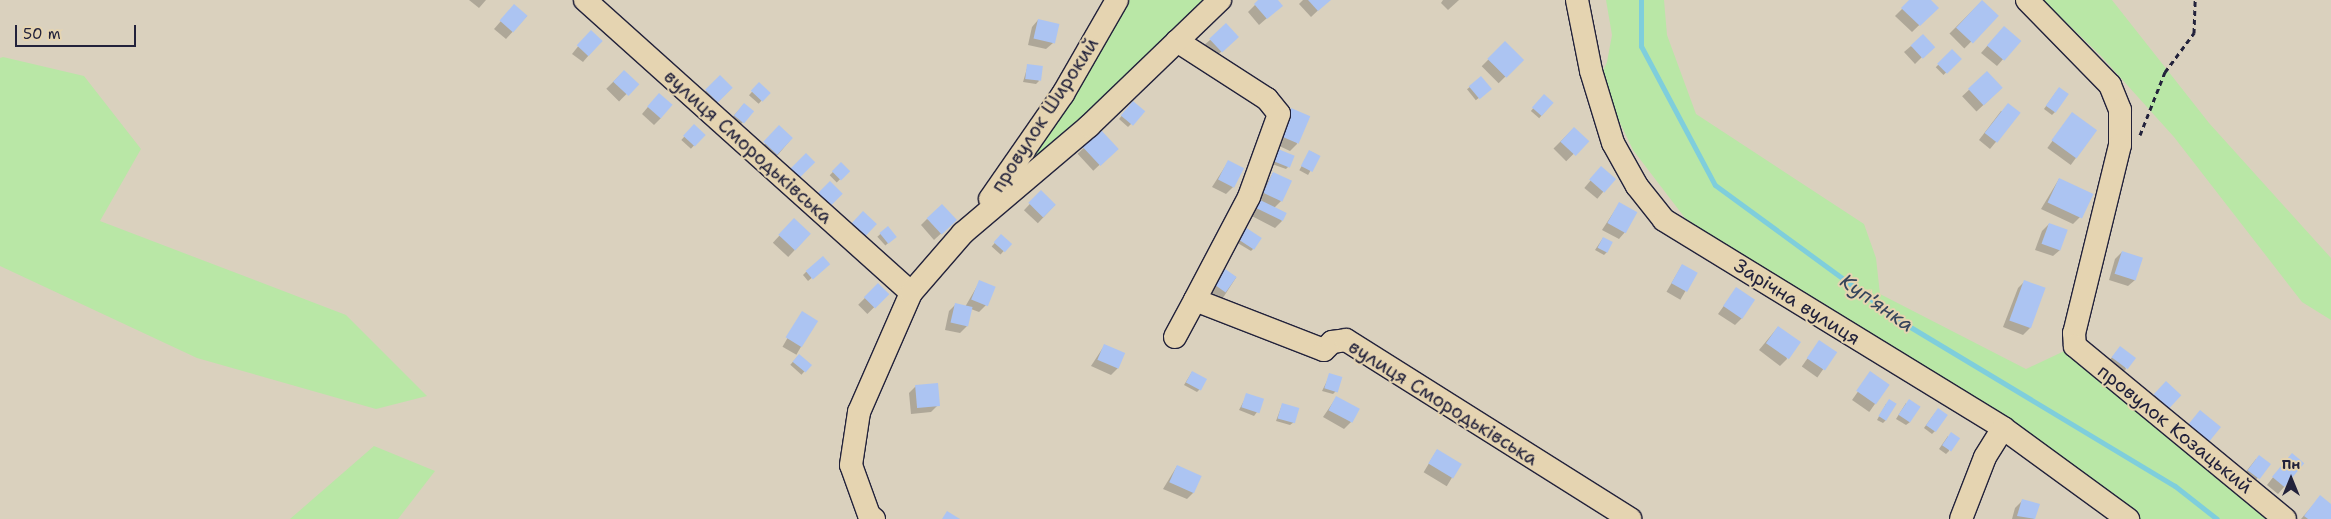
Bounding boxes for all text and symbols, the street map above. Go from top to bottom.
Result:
scale bar [18,15,139,47]
text: 50 m [23,24,61,44]
street label: провулок Широкий [986,33,1104,197]
street label: вулиця Смородьківська [659,65,837,229]
street label: Зарічна вулиця [1730,254,1864,350]
water label: Куп'янка [1835,269,1919,337]
street label: вулиця Смородьківська [1344,335,1542,471]
street label: провулок Козацький [2093,360,2257,498]
north arrow [2266,454,2316,504]
text: Пн [2282,455,2300,473]

